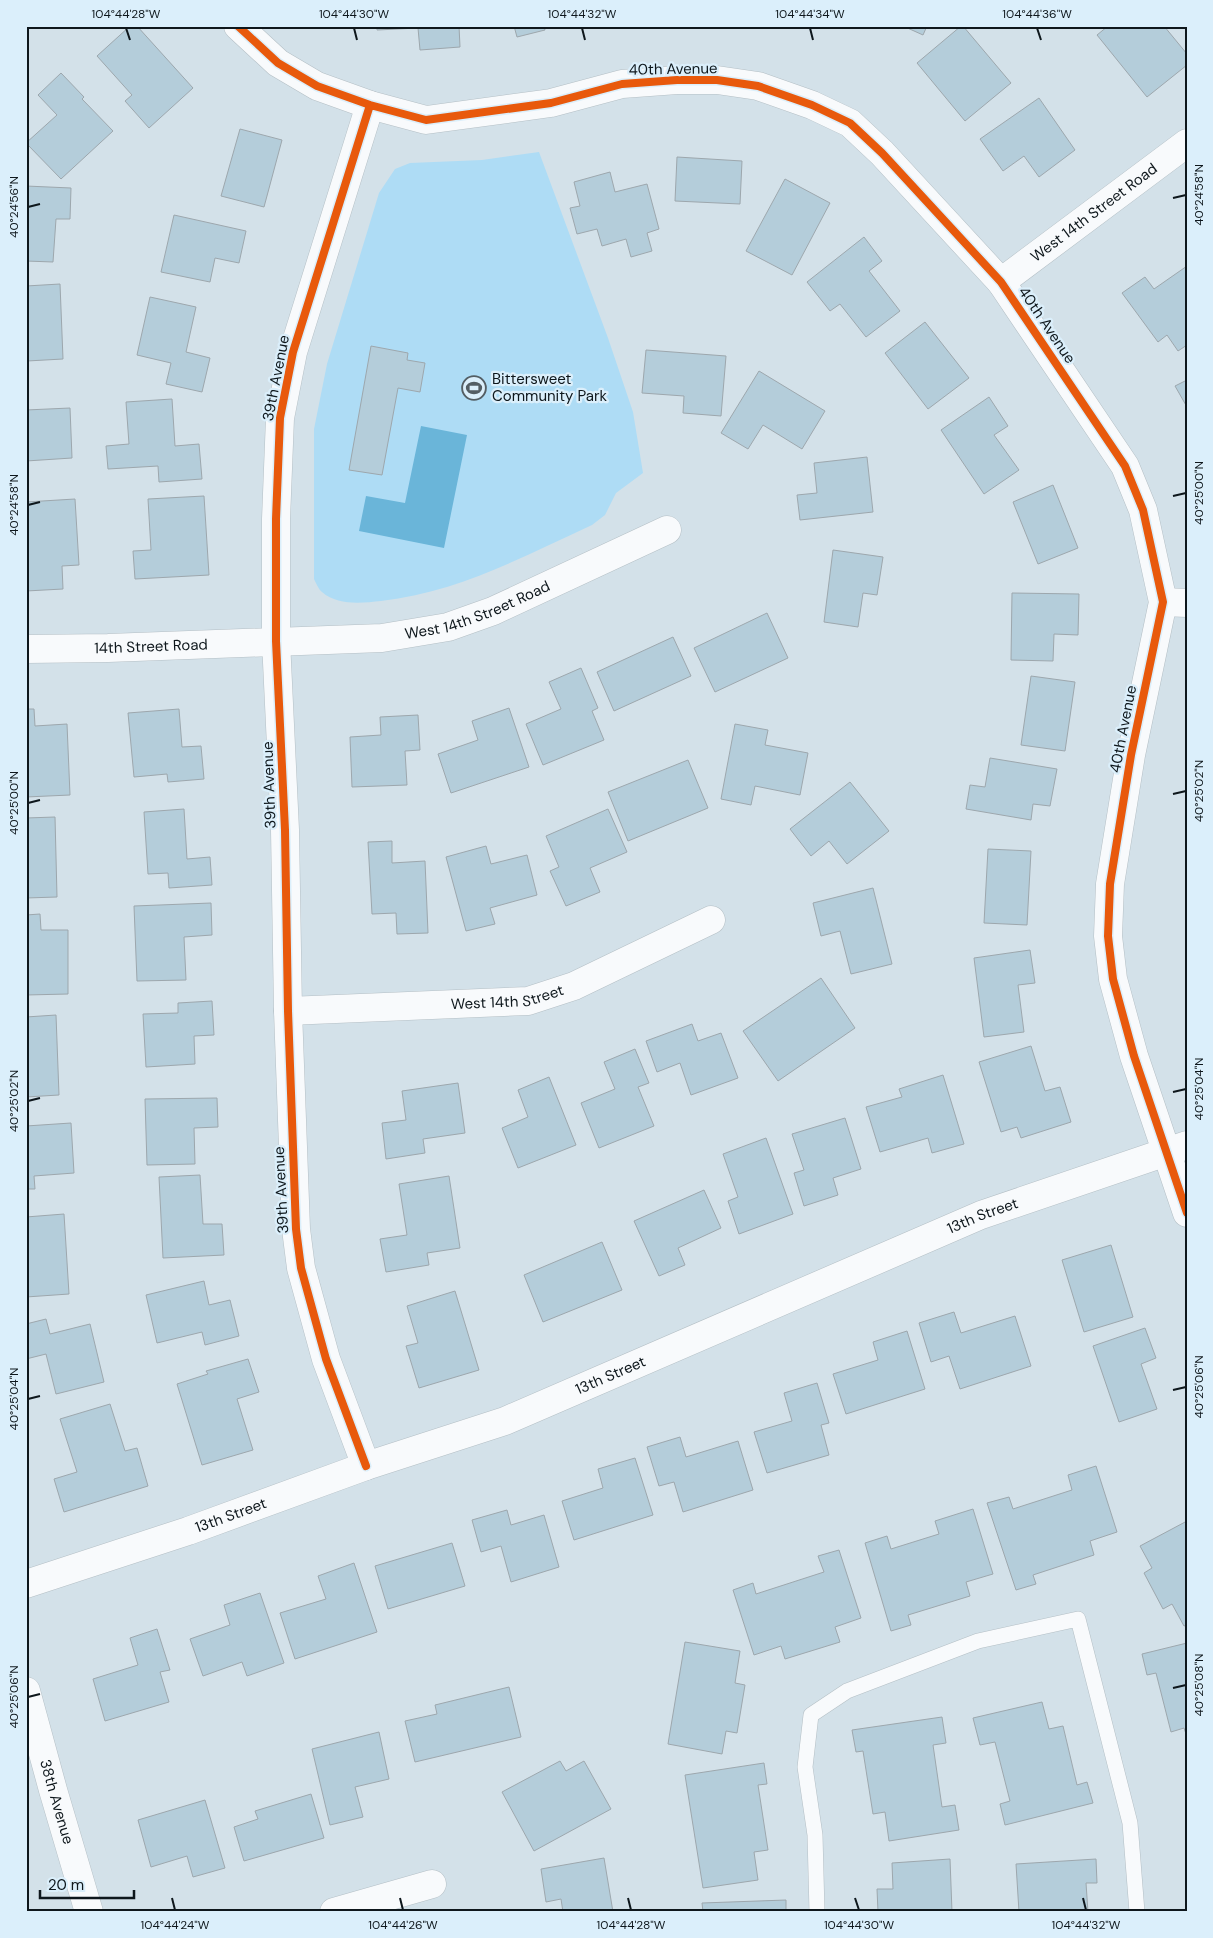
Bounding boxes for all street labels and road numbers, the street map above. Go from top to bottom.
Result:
street label: 40th Avenue [628,58,718,80]
street label: West 14th Street Road [1027,159,1161,266]
street label: 40th Avenue [1014,283,1080,367]
street label: 39th Avenue [258,333,294,423]
street label: West 14th Street Road [403,576,553,644]
street label: 14th Street Road [94,634,208,658]
street label: 40th Avenue [1105,683,1141,775]
street label: 39th Avenue [257,741,281,829]
street label: West 14th Street [450,980,566,1014]
street label: 39th Avenue [269,1146,293,1234]
street label: 13th Street [944,1193,1021,1238]
street label: 13th Street [572,1351,649,1399]
street label: 13th Street [192,1493,269,1538]
street label: 38th Avenue [35,1757,78,1847]

